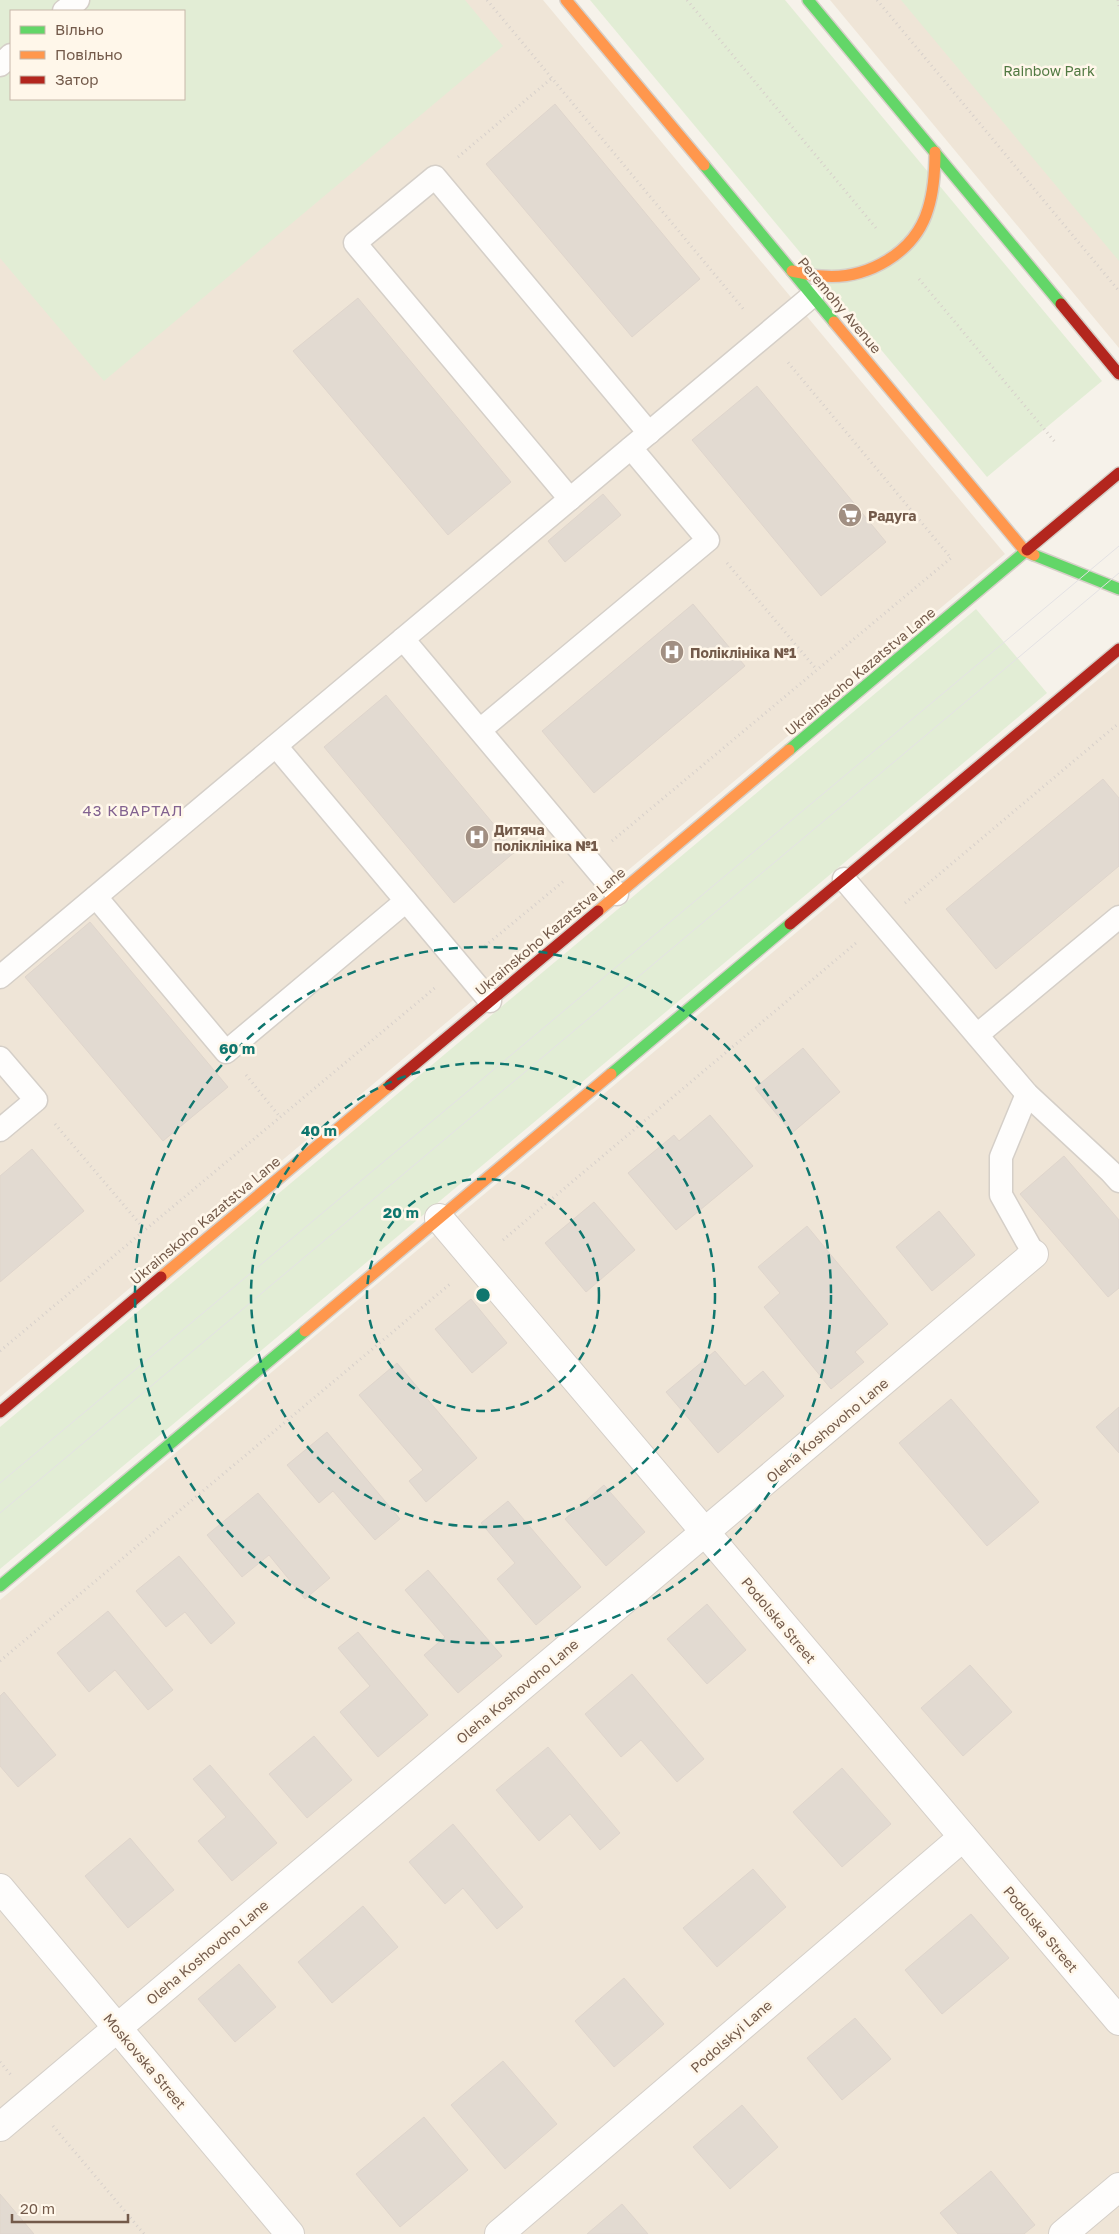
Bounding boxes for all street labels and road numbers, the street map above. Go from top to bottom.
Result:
street label: Peremohy Avenue [795,253,885,357]
street label: Ukrainskoho Kazatstva Lane [782,603,938,739]
street label: Ukrainskoho Kazatstva Lane [472,863,628,999]
street label: Ukrainskoho Kazatstva Lane [127,1152,283,1288]
street label: Oleha Koshovoho Lane [763,1374,891,1486]
street label: Podolska Street [738,1574,820,1666]
street label: Oleha Koshovoho Lane [453,1635,581,1747]
street label: Podolska Street [1000,1883,1082,1975]
street label: Oleha Koshovoho Lane [143,1896,271,2008]
street label: Podolskyi Lane [687,1996,775,2076]
street label: Moskovska Street [100,2010,190,2112]

